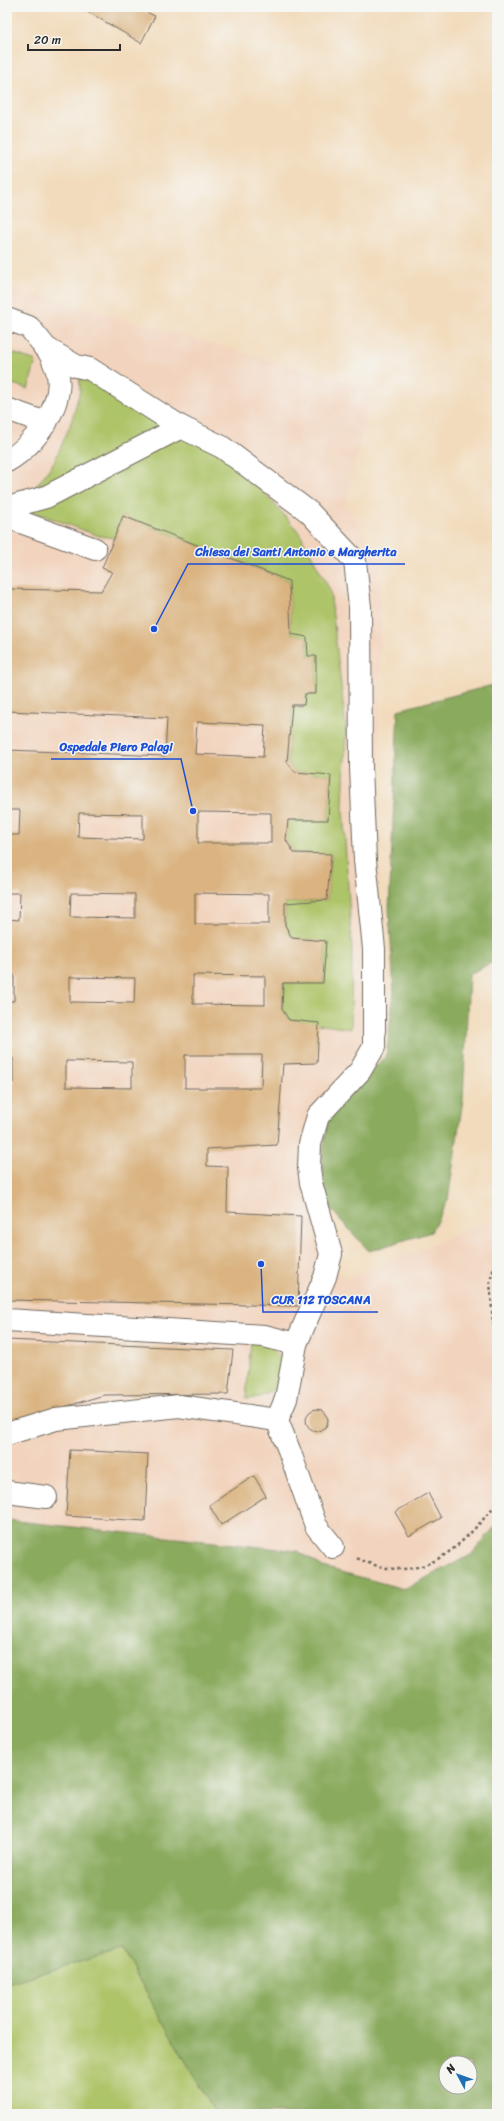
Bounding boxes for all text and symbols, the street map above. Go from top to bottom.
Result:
scale bar [28,26,120,52]
text: 20 m [34,29,61,51]
callout: Chiesa dei Santi Antonio e Margherita [188,540,405,564]
text: Chiesa dei Santi Antonio e Margherita [194,541,398,563]
callout: Ospedale Piero Palagi [51,735,181,759]
text: Ospedale Piero Palagi [58,736,173,758]
callout: CUR 112 TOSCANA [263,1288,378,1312]
text: CUR 112 TOSCANA [271,1289,371,1311]
north arrow [438,2055,478,2095]
text: N [441,2059,461,2079]

